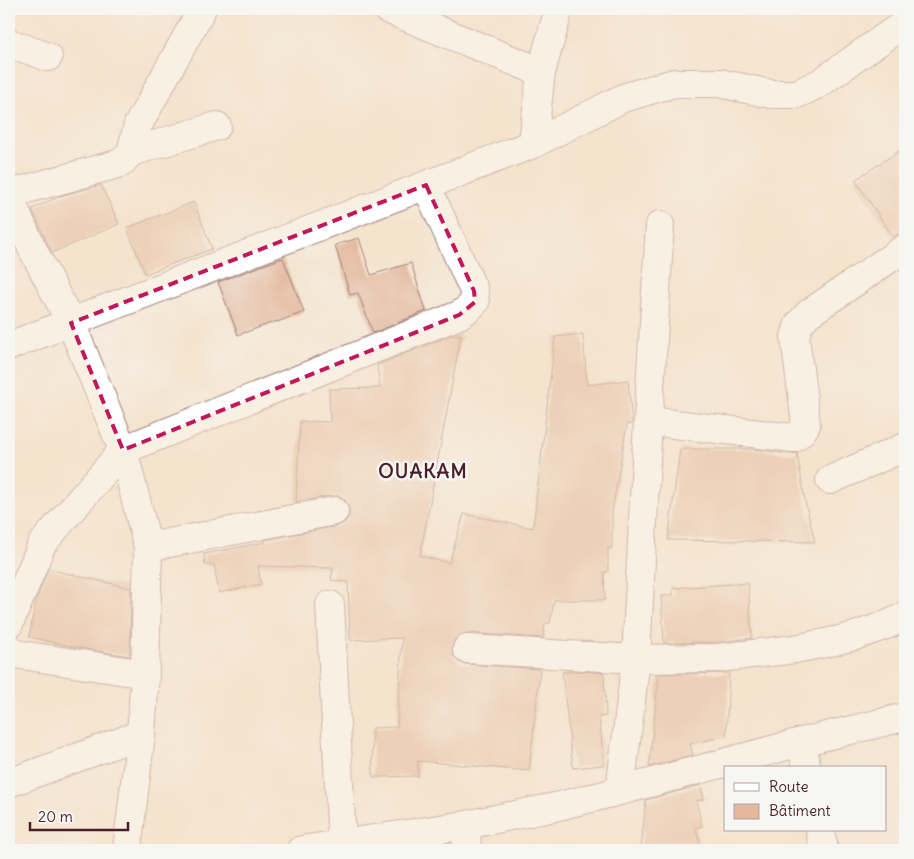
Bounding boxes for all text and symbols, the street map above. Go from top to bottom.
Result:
district label: OUAKAM [378,458,468,483]
legend [724,766,886,832]
text: Route [769,777,809,796]
scale bar [30,799,128,831]
text: Bâtiment [769,801,831,820]
text: 20 m [38,807,73,826]

